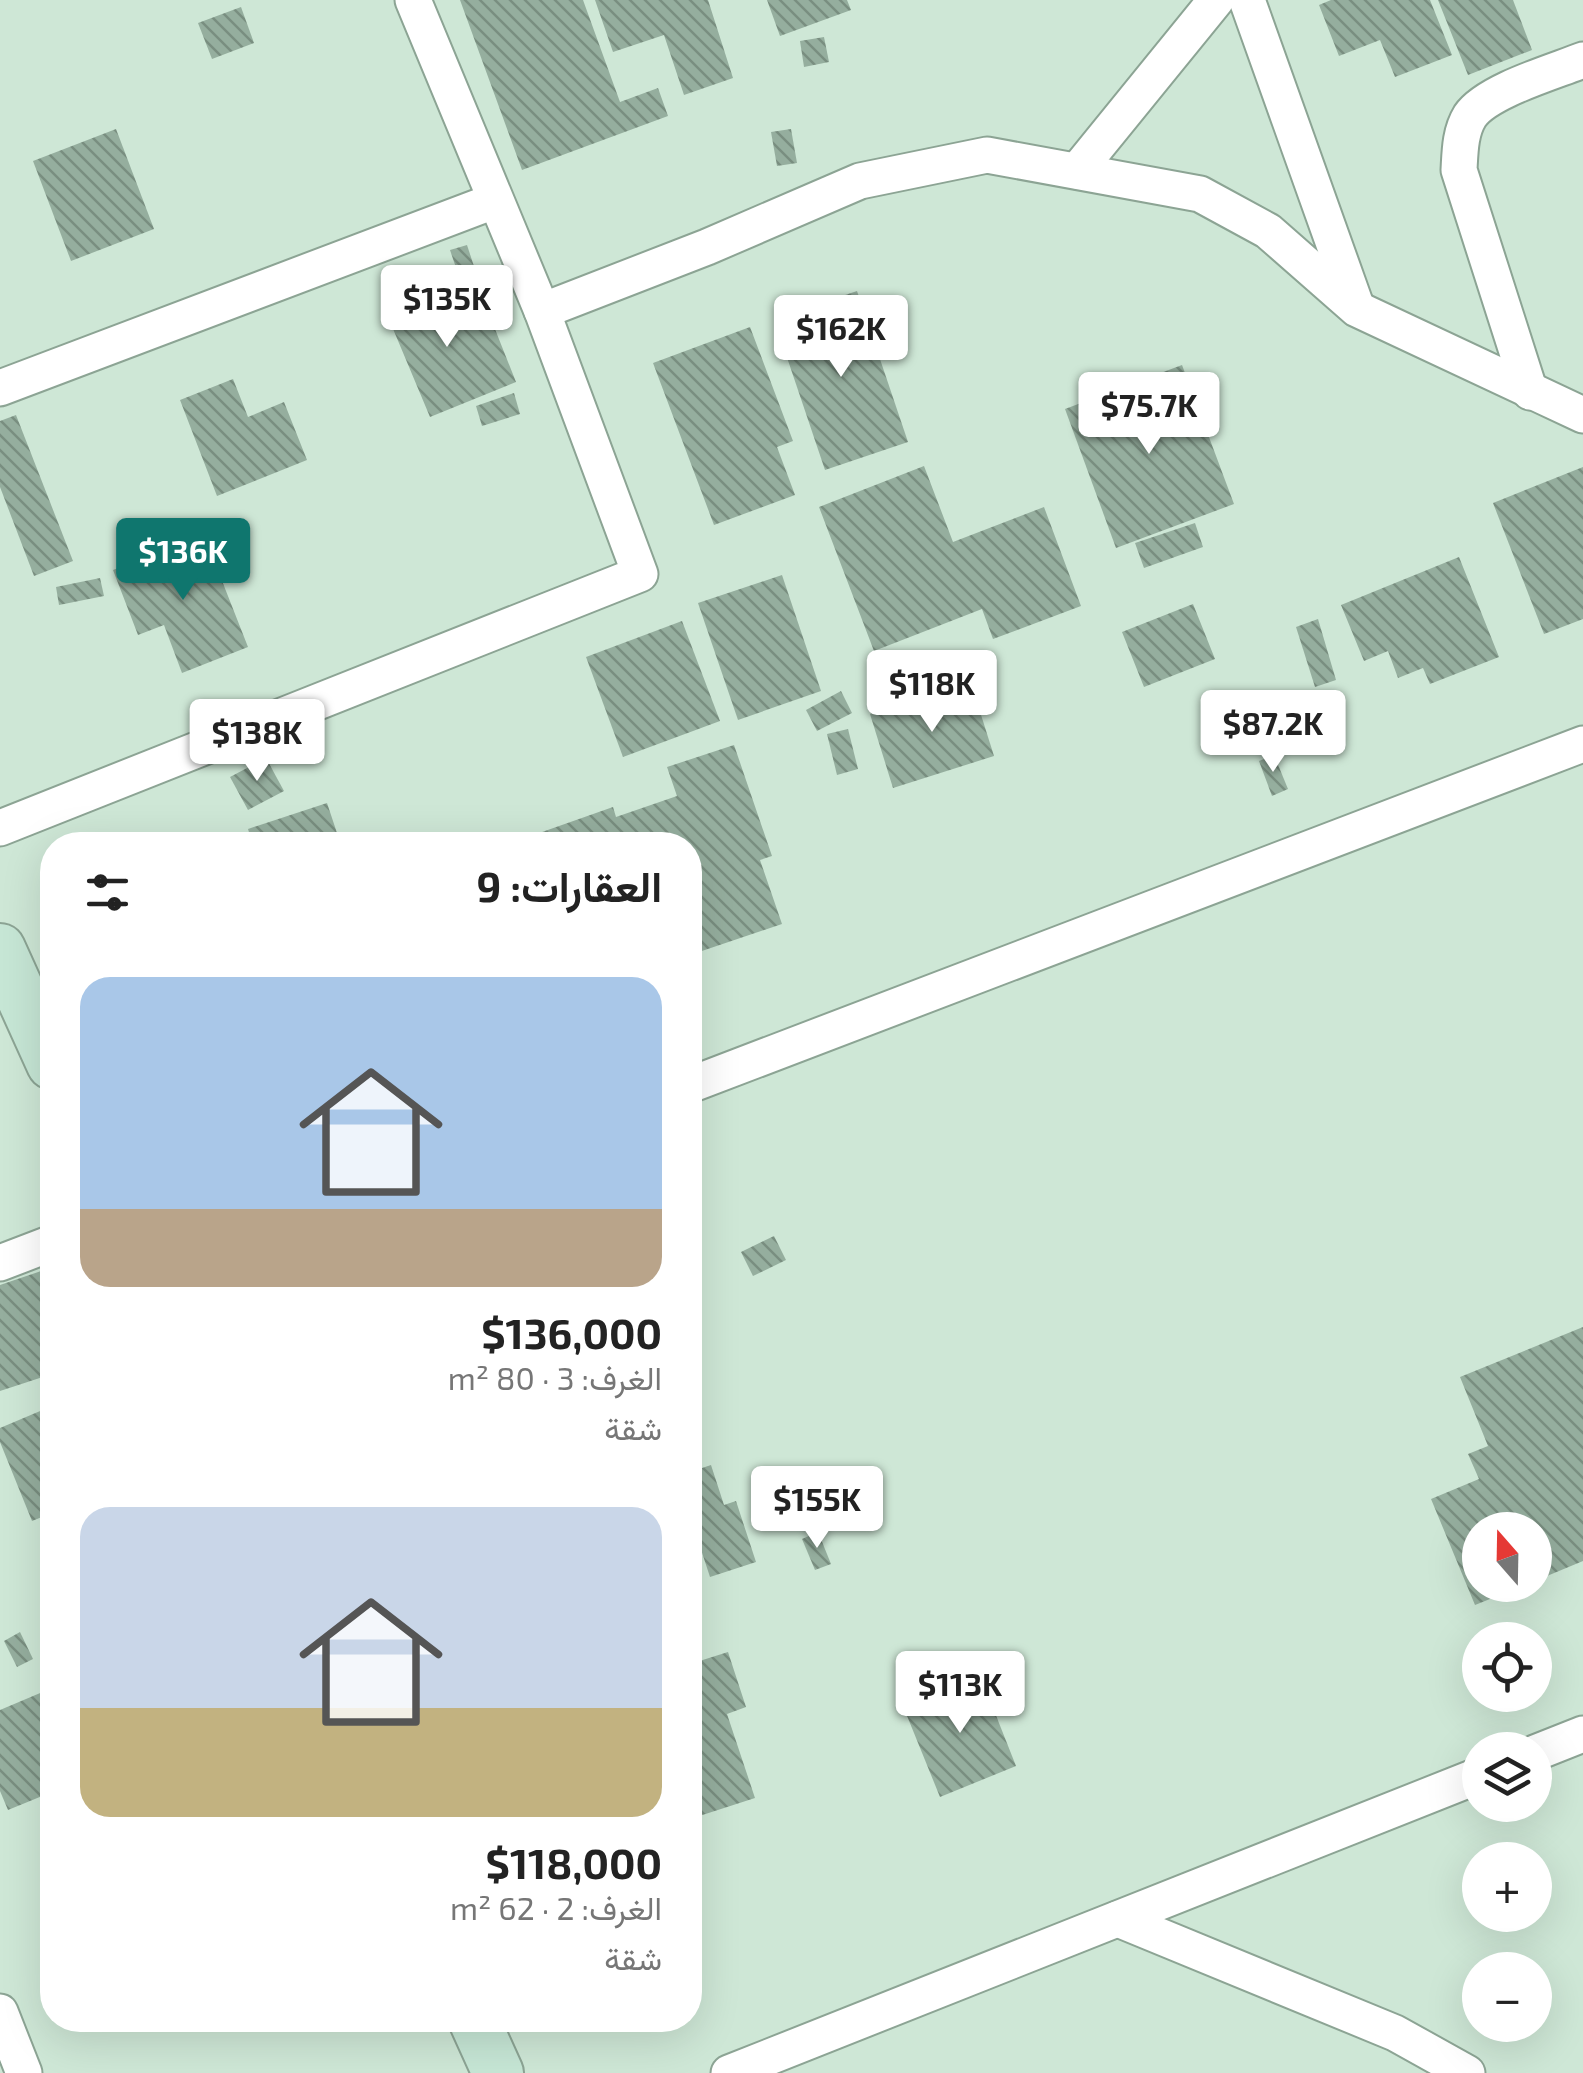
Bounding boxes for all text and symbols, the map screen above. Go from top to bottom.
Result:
pin: $135K [377,265,517,350]
text: $135K [403,278,491,316]
pin: $162K [771,295,911,380]
text: $162K [796,308,886,346]
pin: $75.7K [1068,372,1230,457]
text: $75.7K [1100,385,1198,423]
pin: $136K [113,518,253,603]
text: $136K [138,531,228,569]
pin: $118K [862,650,1002,735]
text: $118K [889,663,975,701]
pin: $87.2K [1192,690,1354,775]
pin: $138K [187,699,327,784]
text: $87.2K [1223,703,1323,741]
text: $138K [212,712,302,750]
text: العقارات: 9 [477,860,662,910]
icon: filters [80,865,135,920]
icon: home [281,1042,461,1222]
text: $136,000 [481,1307,662,1357]
text: الغرف: 3 · 80 m² [448,1358,662,1396]
text: شقة [604,1408,662,1446]
pin: $155K [747,1466,887,1551]
text: $155K [773,1479,861,1517]
north arrow [1462,1512,1552,1602]
map controls [1462,1512,1552,2042]
icon: home [281,1572,461,1752]
button: locate [1462,1622,1552,1712]
pin: $113K [890,1651,1030,1736]
text: $113K [918,1664,1002,1702]
button: layers [1462,1732,1552,1822]
text: $118,000 [486,1837,662,1887]
button: + [1462,1842,1552,1932]
text: الغرف: 2 · 62 m² [450,1888,662,1926]
text: شقة [604,1938,662,1976]
button: − [1462,1952,1552,2042]

